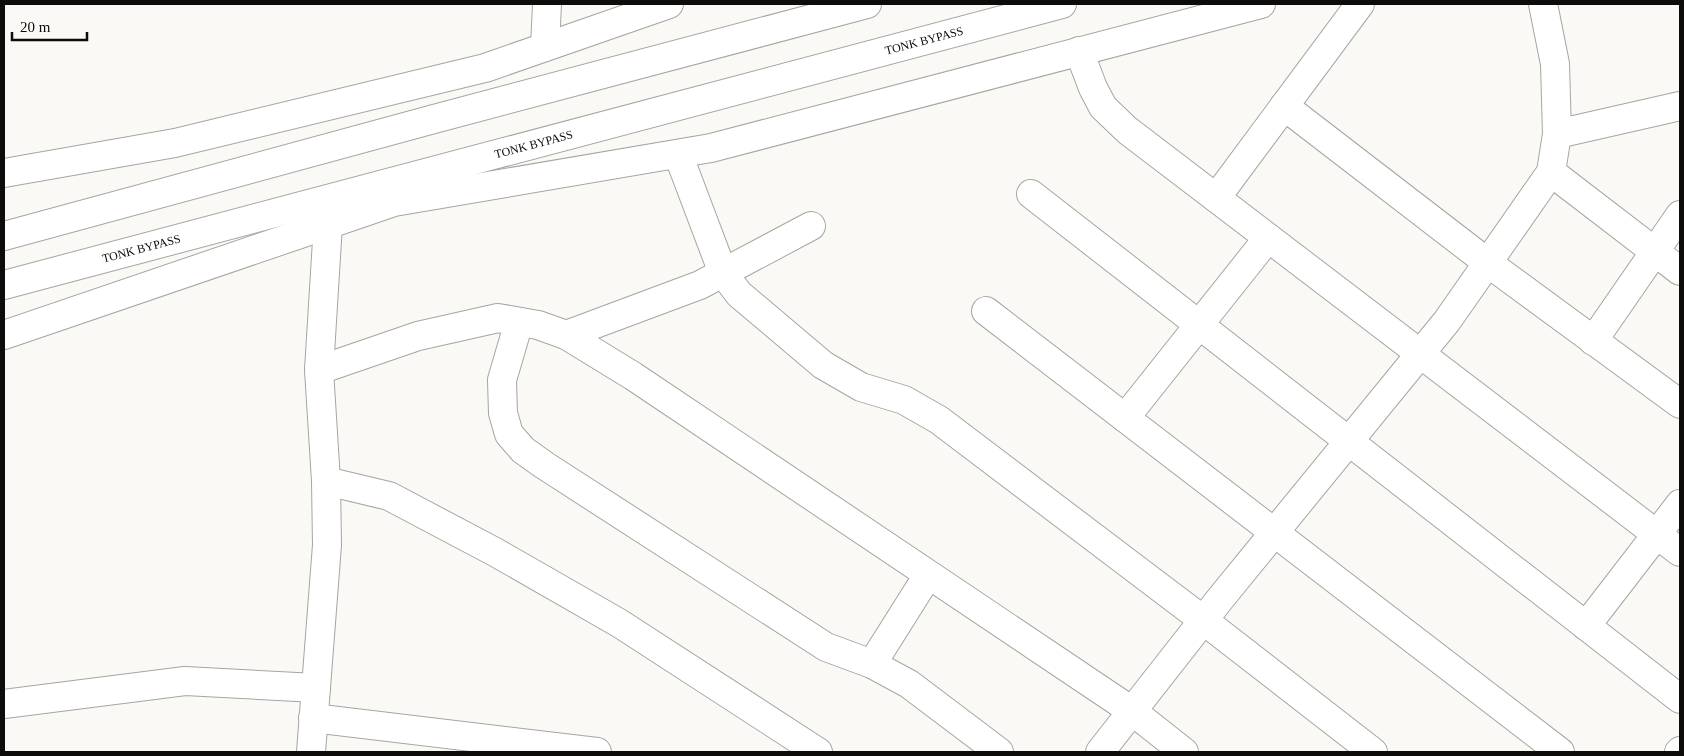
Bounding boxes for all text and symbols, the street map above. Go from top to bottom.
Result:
scale bar [12,10,88,42]
text: 20 m [20,19,51,35]
street label: TONK BYPASS [883,24,965,58]
street label: TONK BYPASS [493,127,574,161]
street label: TONK BYPASS [101,231,182,266]

